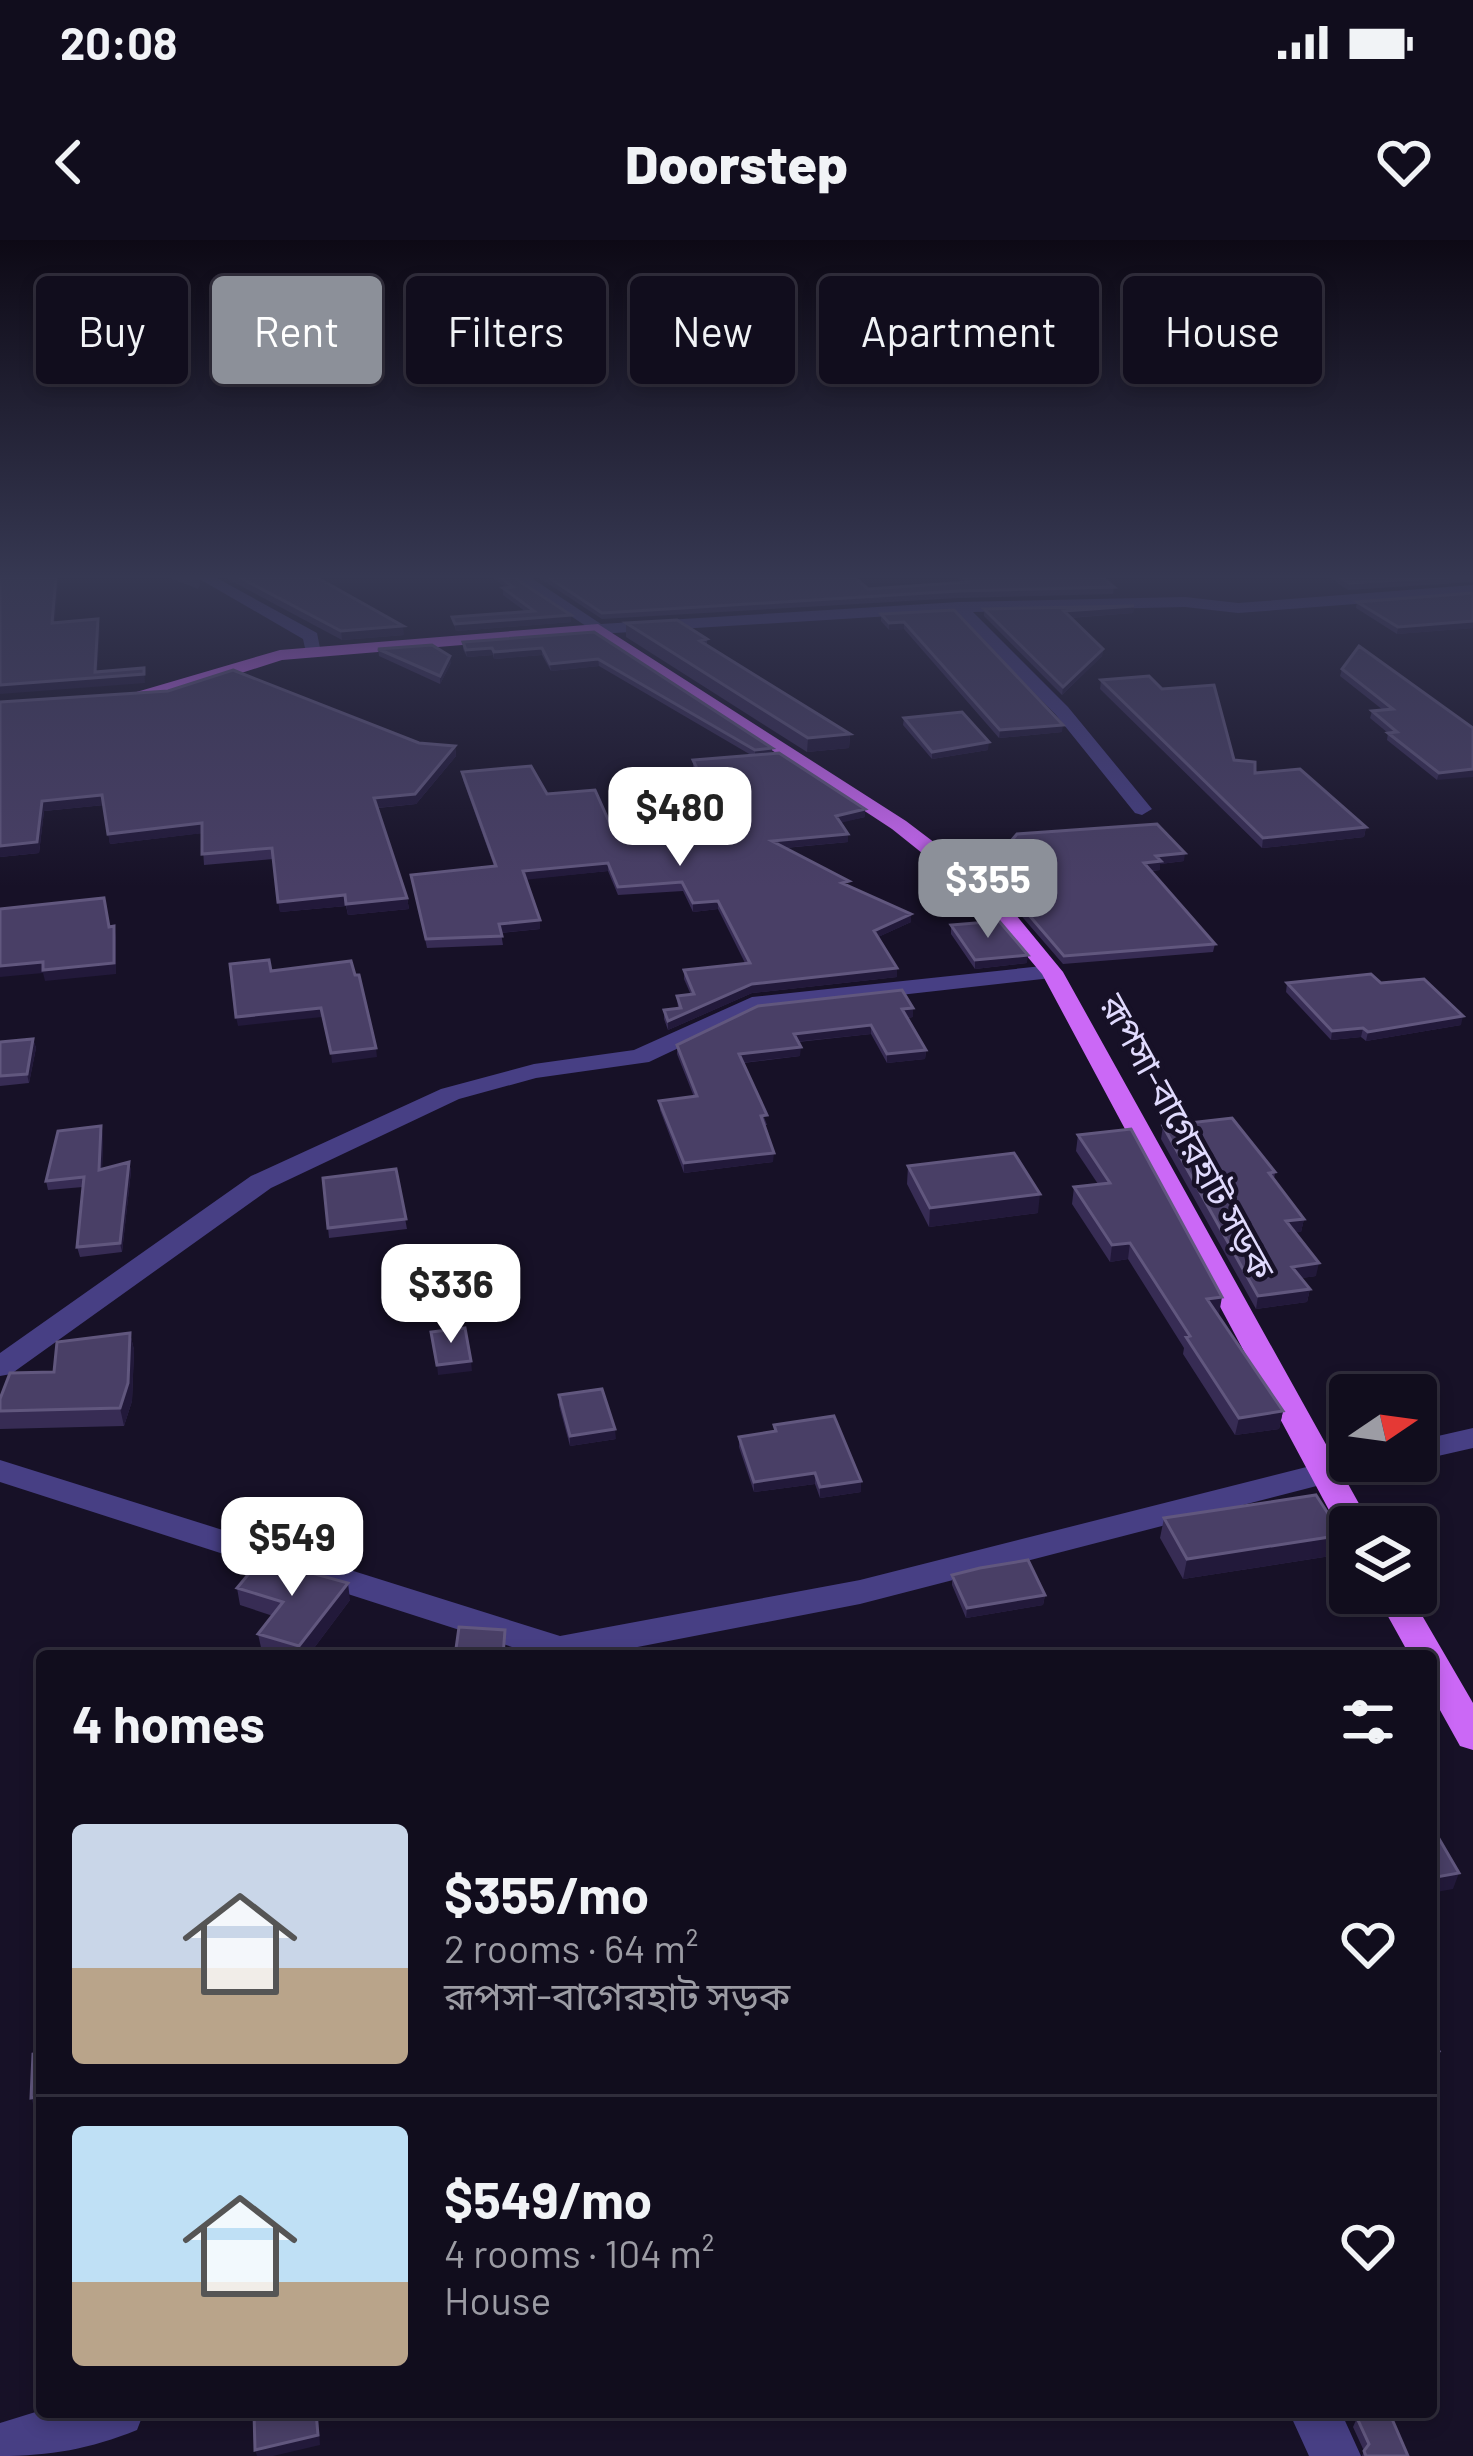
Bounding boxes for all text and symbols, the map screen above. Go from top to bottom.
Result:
text: 20:08 [60,15,177,69]
icon: back [36,129,102,195]
icon: heart [1371,129,1437,195]
text: Doorstep [625,130,848,195]
chip: Buy [36,276,188,384]
chip: Rent [212,276,382,384]
chip: Filters [406,276,606,384]
chip: New [630,276,795,384]
chip: Apartment [819,276,1099,384]
chip: House [1123,276,1322,384]
pin: $480 [609,767,751,869]
text: $480 [635,782,725,829]
pin: $355 [917,839,1059,941]
text: $355 [945,854,1031,901]
street label: রূপসা-বাগেরহাট সড়ক [1092,985,1286,1287]
pin: $336 [380,1244,522,1346]
text: $336 [408,1259,494,1306]
north arrow [1329,1374,1437,1482]
map controls [1329,1374,1437,1614]
pin: $549 [221,1497,363,1599]
button: layers [1329,1506,1437,1614]
text: $549 [248,1512,336,1559]
icon: filters [1335,1689,1401,1755]
text: 4 homes [72,1692,265,1753]
text: $355/mo [444,1863,649,1924]
icon: home [168,1872,312,2016]
icon: heart [1335,1911,1401,1977]
text: 2 rooms · 64 m² [444,1924,698,1971]
text: রূপসা-বাগেরহাট সড়ক [444,1971,790,2018]
text: $549/mo [444,2168,652,2229]
icon: home [168,2174,312,2318]
icon: heart [1335,2213,1401,2279]
text: 4 rooms · 104 m² [444,2229,715,2276]
text: House [444,2276,551,2323]

